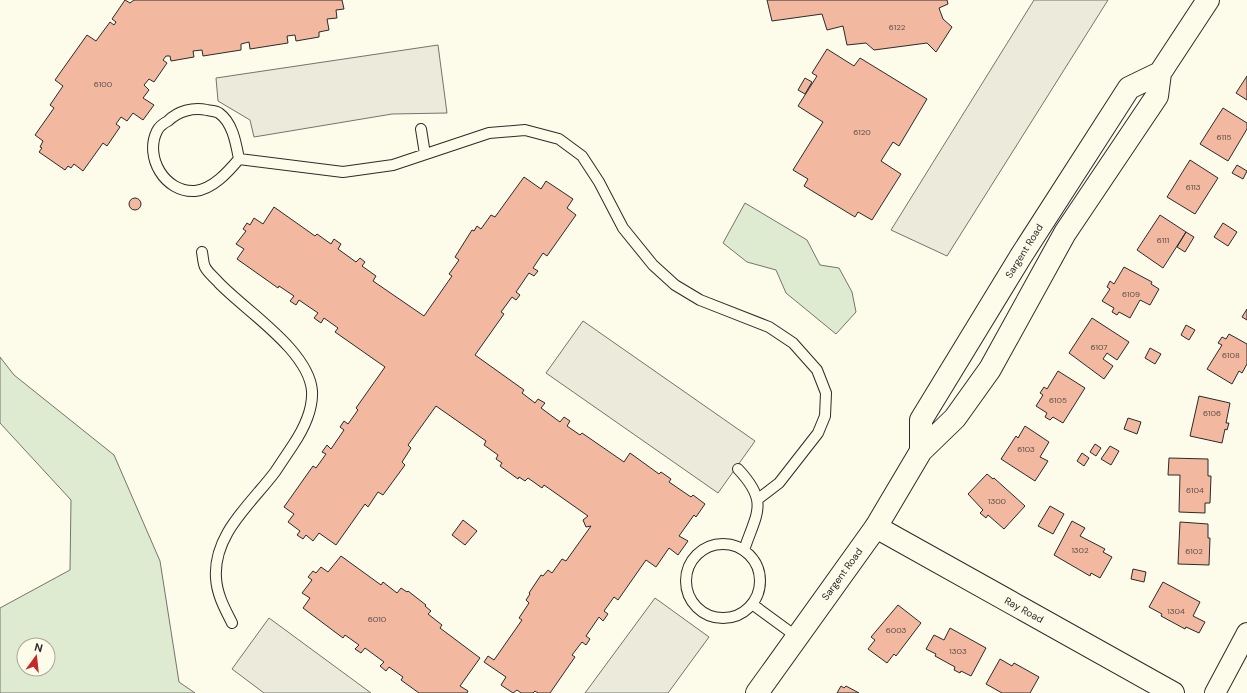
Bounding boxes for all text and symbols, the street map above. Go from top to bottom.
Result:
house number: 6122 [889,22,906,32]
house number: 6100 [94,79,113,89]
house number: 6120 [853,127,871,137]
house number: 6115 [1217,132,1232,142]
house number: 6113 [1186,182,1201,192]
street label: Sargent Road [1002,221,1046,281]
house number: 6111 [1157,235,1169,245]
house number: 6109 [1122,289,1140,299]
house number: 6107 [1090,342,1108,352]
house number: 6108 [1222,350,1240,360]
house number: 6105 [1049,395,1067,405]
house number: 6106 [1203,408,1221,418]
house number: 6103 [1017,444,1035,454]
house number: 6104 [1186,485,1204,495]
house number: 1300 [988,496,1007,506]
street label: Sargent Road [819,545,865,603]
house number: 1302 [1071,545,1089,555]
house number: 6102 [1185,546,1203,556]
street label: Ray Road [1002,594,1046,626]
house number: 1304 [1167,606,1185,616]
house number: 6010 [368,614,387,624]
house number: 6003 [886,625,907,635]
north arrow [16,637,56,677]
text: N [33,640,44,655]
house number: 1303 [949,646,967,656]

